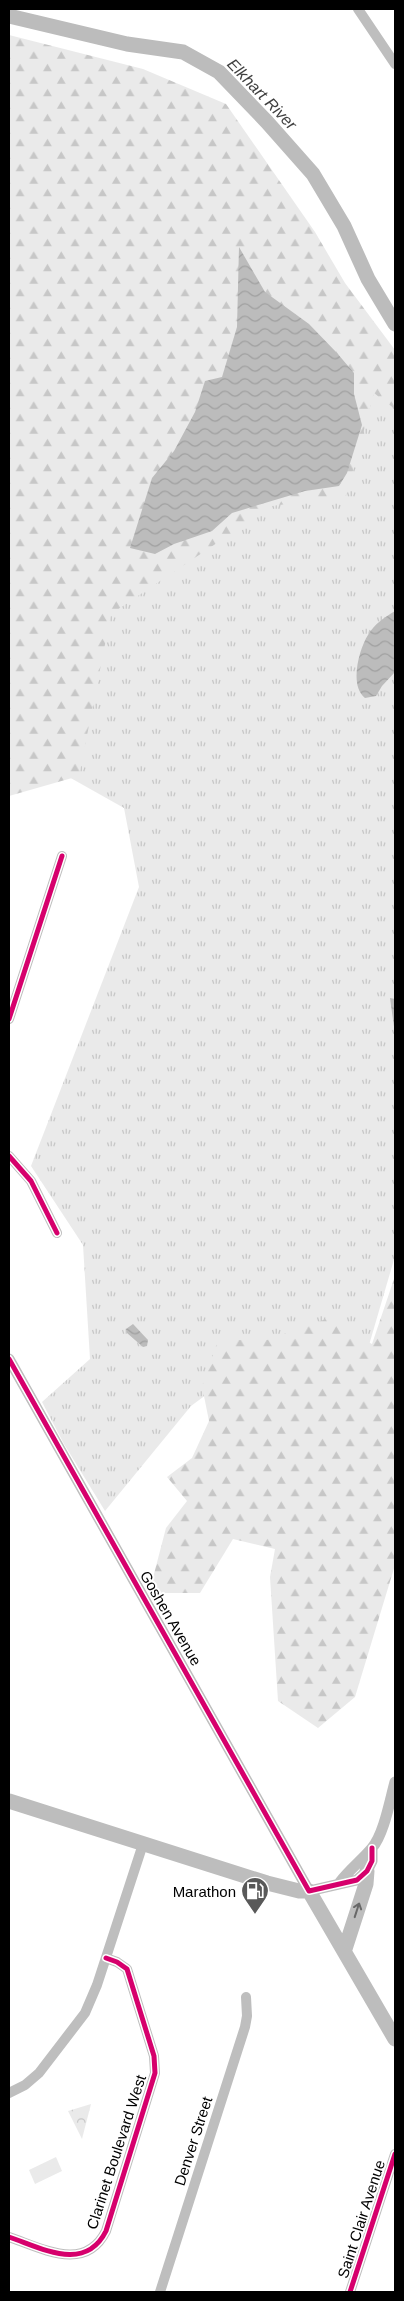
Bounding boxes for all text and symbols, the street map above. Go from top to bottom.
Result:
water label: Elkhart River [224,55,300,133]
street label: Goshen Avenue [137,1568,205,1668]
fuel station icon: Marathon [240,1876,270,1915]
place label: Marathon [173,1883,236,1900]
one-way arrow [353,1903,363,1919]
street label: Clarinet Boulevard West [83,2072,149,2231]
street label: Denver Street [171,2094,216,2188]
street label: Saint Clair Avenue [334,2158,388,2280]

